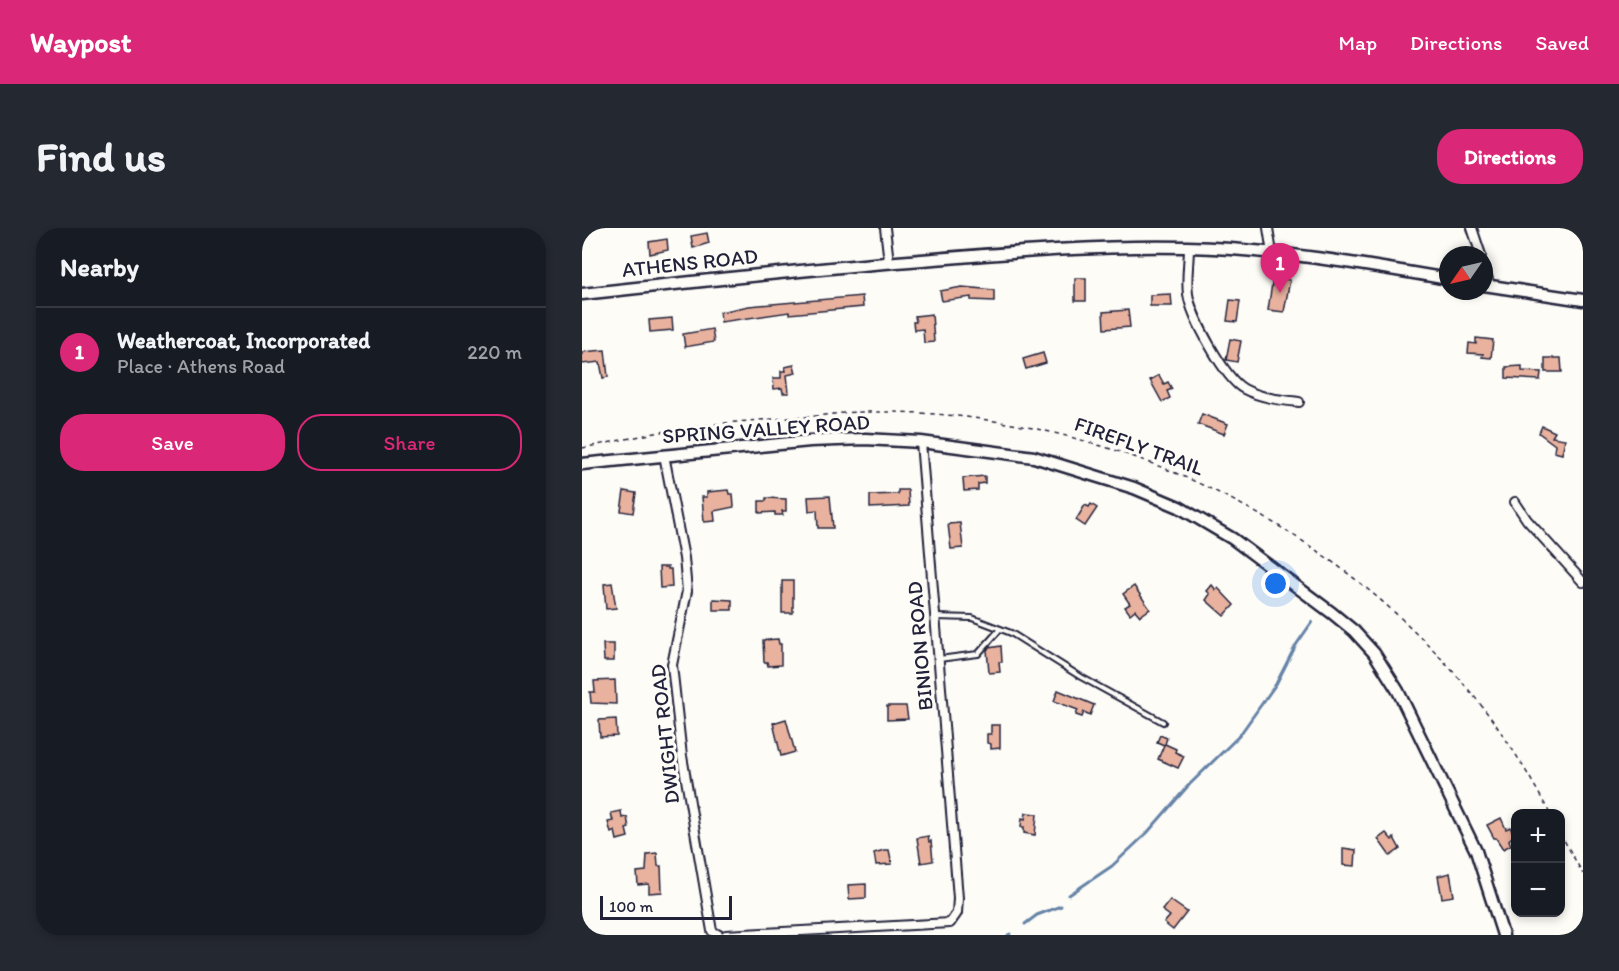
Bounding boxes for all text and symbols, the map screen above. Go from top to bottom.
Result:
text: Waypost [30,25,132,59]
text: Map [1339,30,1377,55]
text: Directions [1410,30,1502,55]
text: Saved [1535,30,1589,55]
button: Directions [1437,129,1583,184]
text: Find us [36,131,166,182]
street label: ATHENS ROAD [621,243,759,282]
pin: 1 [1260,244,1300,293]
north arrow [1439,246,1493,300]
text: Nearby [60,251,139,283]
text: Weathercoat, Incorporated [117,327,370,354]
text: 1 [75,340,84,364]
text: 220 m [467,340,522,364]
text: Place · Athens Road [117,354,285,378]
street label: SPRING VALLEY ROAD [661,409,871,448]
street label: FIREFLY TRAIL [1071,411,1207,481]
button: Save [60,414,285,471]
button: Share [297,414,522,471]
your location [1261,569,1290,598]
street label: BINION ROAD [901,580,938,712]
street label: DWIGHT ROAD [645,663,684,805]
map controls [1511,809,1565,917]
button: + [1511,809,1565,863]
button: − [1511,863,1565,917]
scale bar [600,893,732,920]
text: 100 m [609,897,653,916]

